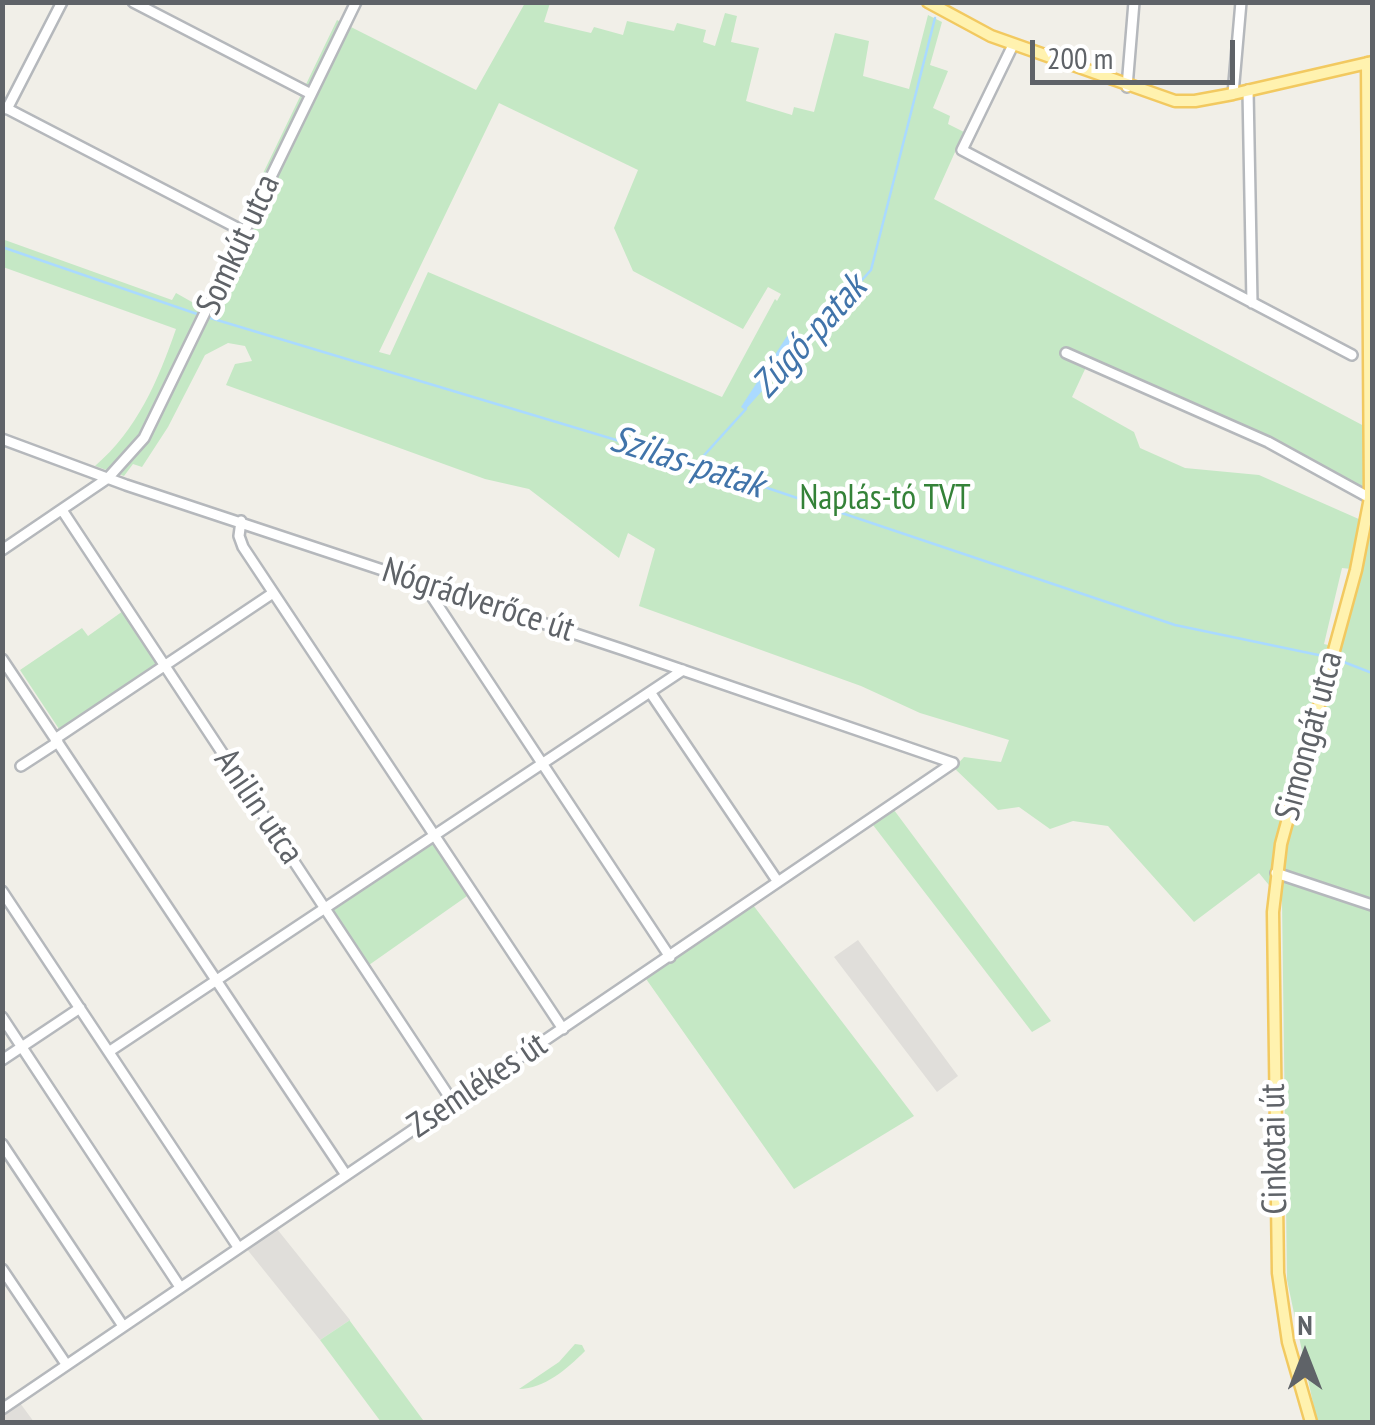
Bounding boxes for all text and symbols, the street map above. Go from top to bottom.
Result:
scale bar [1035,20,1240,82]
text: 200 m [1047,38,1113,77]
street label: Somkút utca [188,168,290,322]
water label: Zúgó-patak [743,266,877,408]
water label: Szilas-patak [605,417,769,509]
park label: Naplás-tó TVT [799,478,971,520]
street label: Nógrádverőce út [377,550,579,652]
street label: Simongát utca [1267,647,1353,825]
street label: Anilin utca [205,742,311,872]
street label: Zsemlékes út [401,1024,555,1148]
street label: Cinkotai út [1253,1083,1297,1215]
north arrow [1255,1305,1355,1405]
text: N [1297,1306,1313,1343]

